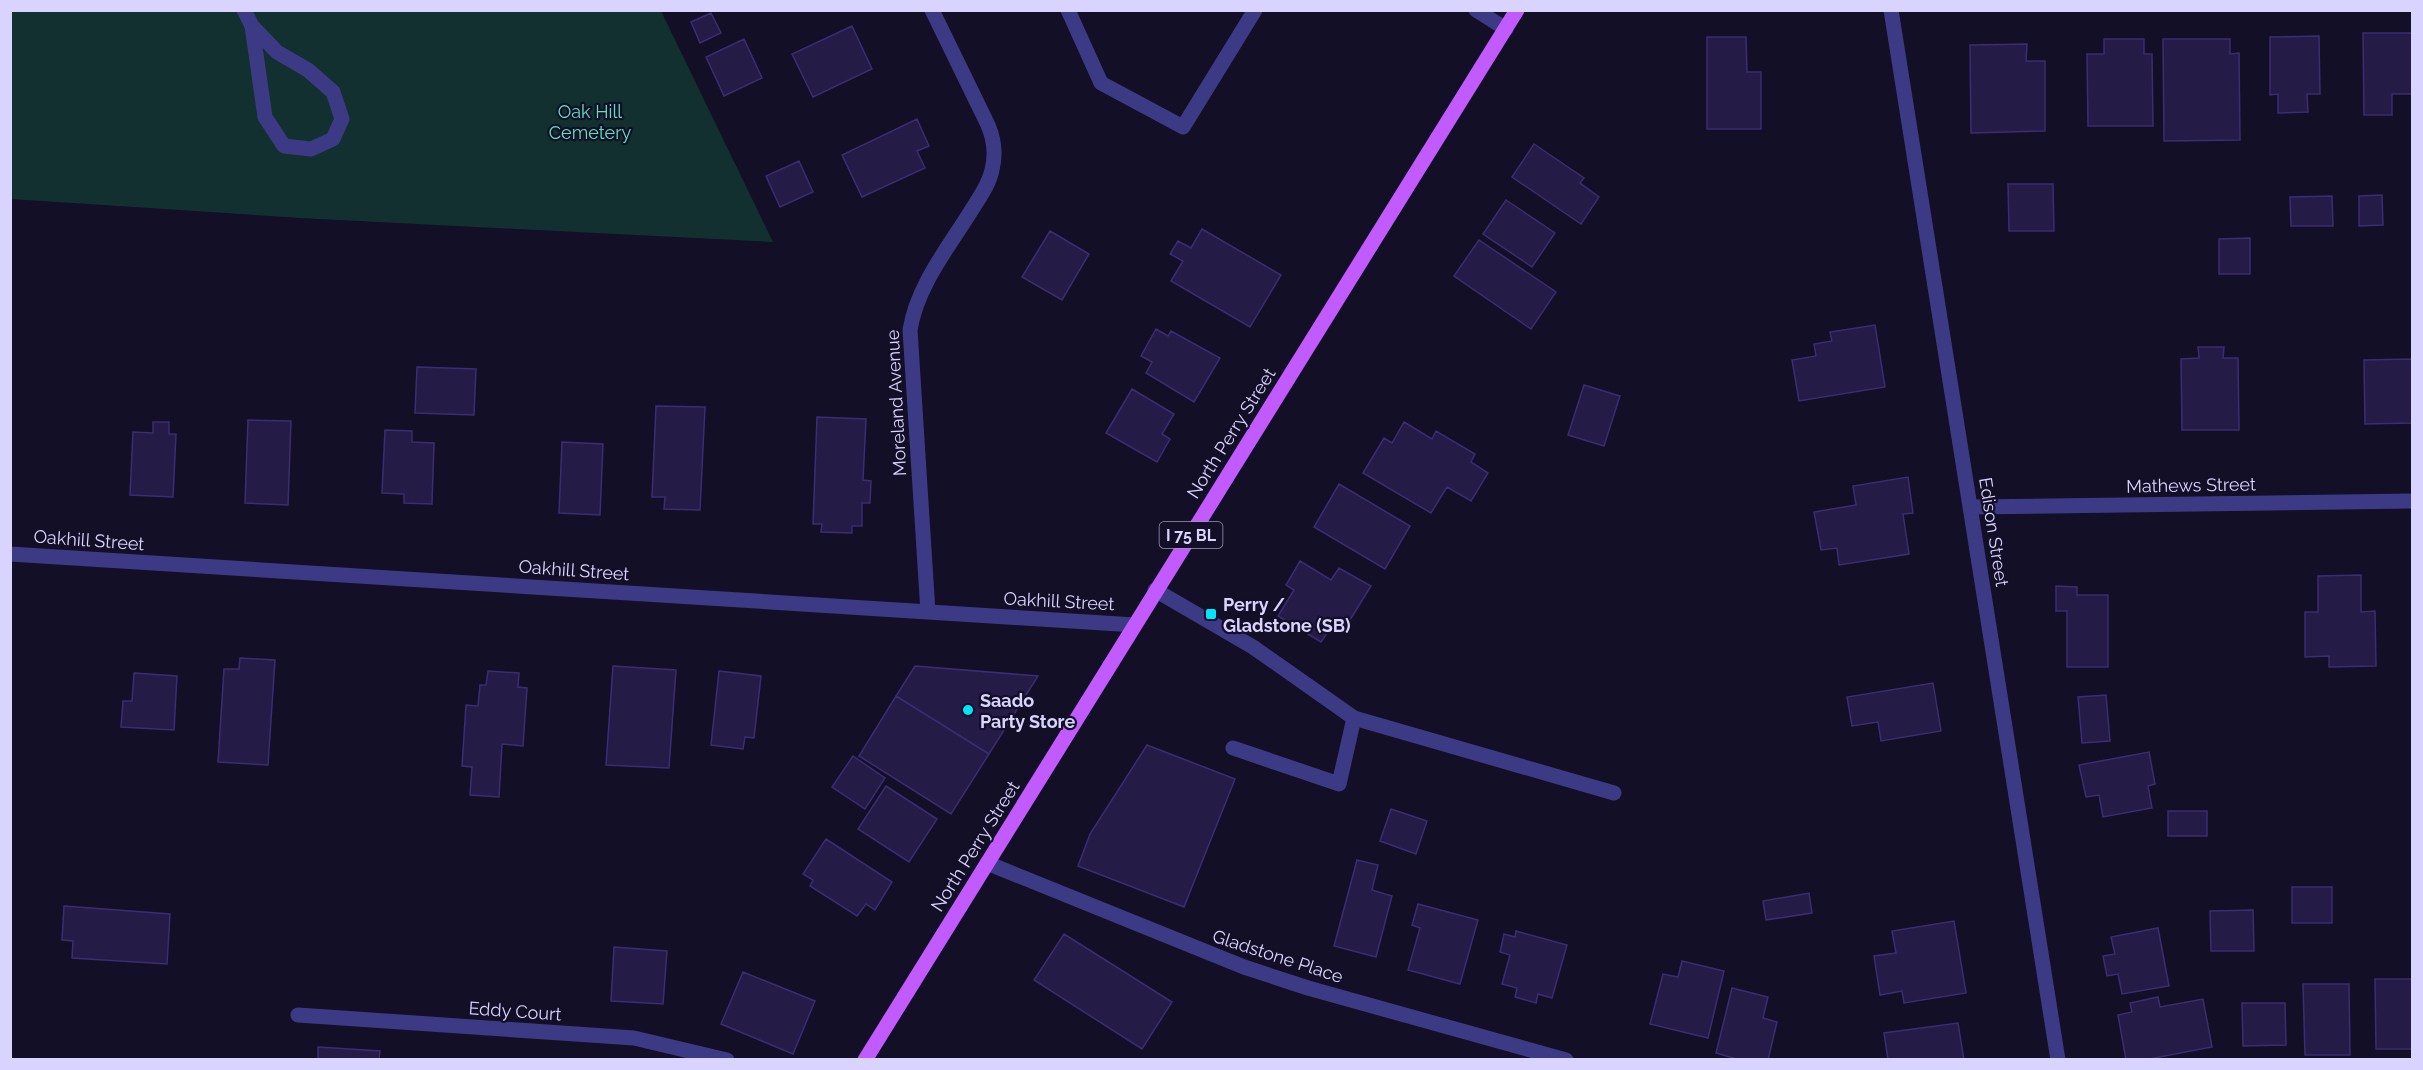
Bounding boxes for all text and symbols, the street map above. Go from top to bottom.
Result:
park label: Oak Hill Cemetery [549,101,631,143]
street label: Moreland Avenue [882,329,910,477]
street label: North Perry Street [1182,364,1280,502]
street label: Mathews Street [2126,473,2256,497]
street label: Edison Street [1975,476,2013,588]
road number: I 75 BL [1160,522,1222,548]
street label: Oakhill Street [33,526,145,554]
street label: Oakhill Street [518,556,630,584]
street label: Oakhill Street [1003,588,1115,614]
place label: Perry / Gladstone (SB) [1223,594,1351,636]
marker: Perry / Gladstone (SB) [1204,607,1218,621]
place label: Saado Party Store [980,690,1075,732]
marker: Saado Party Store [961,703,975,717]
street label: North Perry Street [926,777,1024,915]
street label: Gladstone Place [1210,925,1346,987]
street label: Eddy Court [468,997,562,1025]

